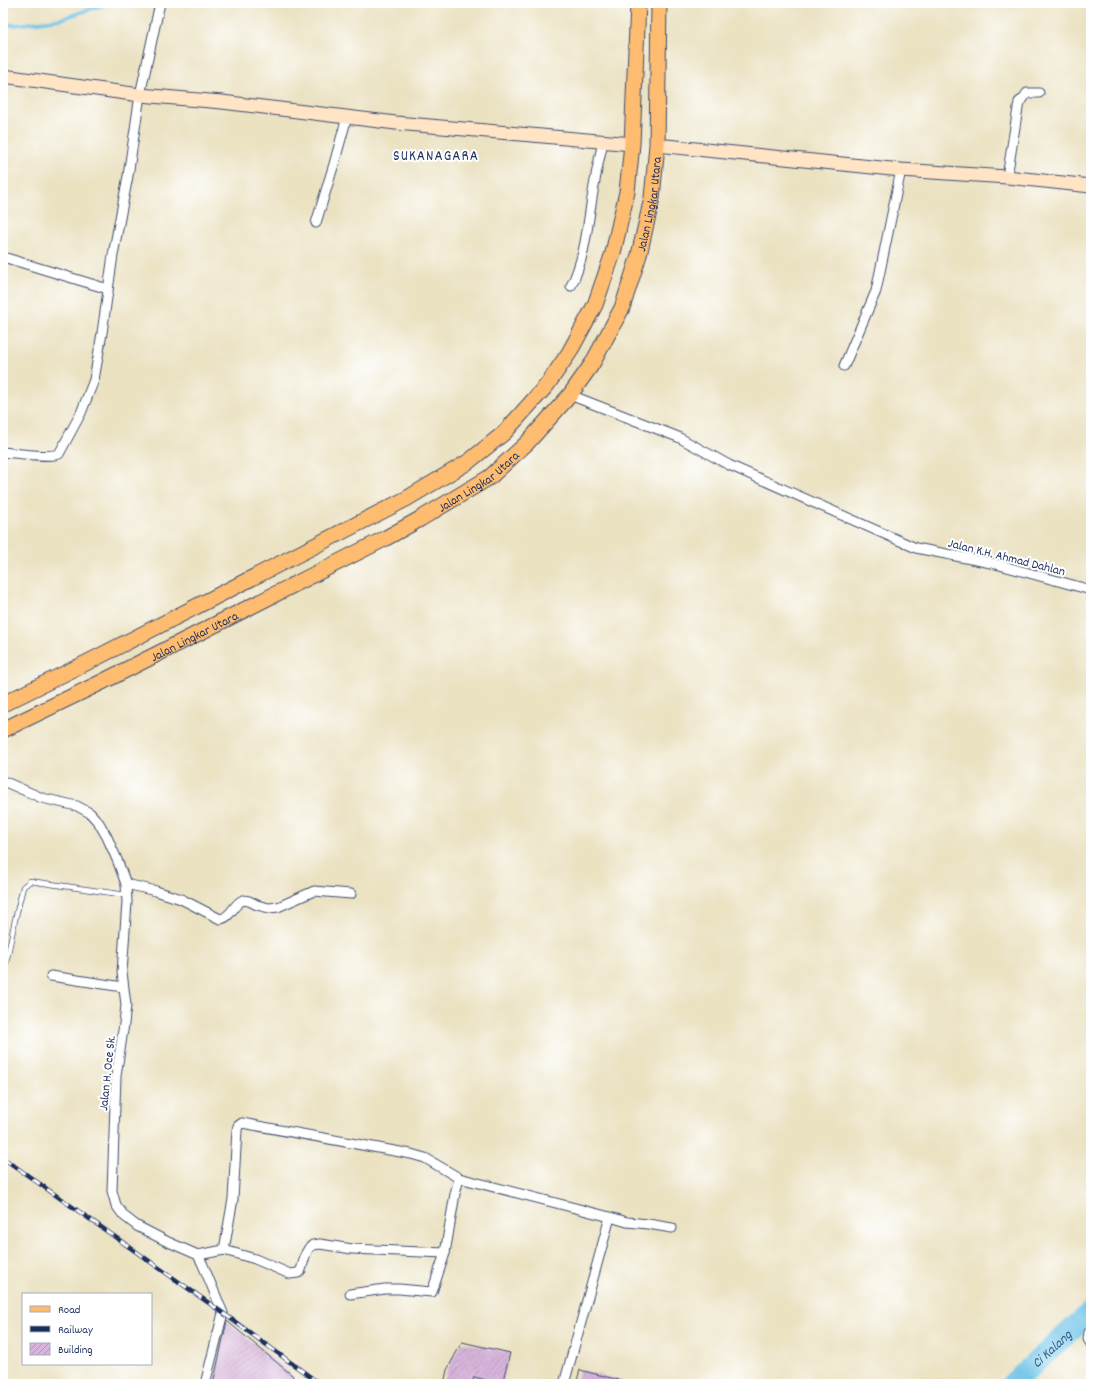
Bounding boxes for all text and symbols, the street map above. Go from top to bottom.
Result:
district label: SUKANAGARA [393,146,479,168]
street label: Jalan Lingkar Utara [633,155,668,254]
street label: Jalan Lingkar Utara [435,447,525,518]
street label: Jalan K.H. Ahmad Dahlan [946,535,1067,582]
street label: Jalan Lingkar Utara [148,607,243,668]
street label: Jalan H. Oce Sk. [95,1035,122,1112]
legend [22,1293,152,1365]
text: Road [58,1302,80,1319]
text: Railway [58,1322,94,1339]
water label: Ci Kalang [1028,1326,1078,1373]
text: Building [58,1342,93,1359]

